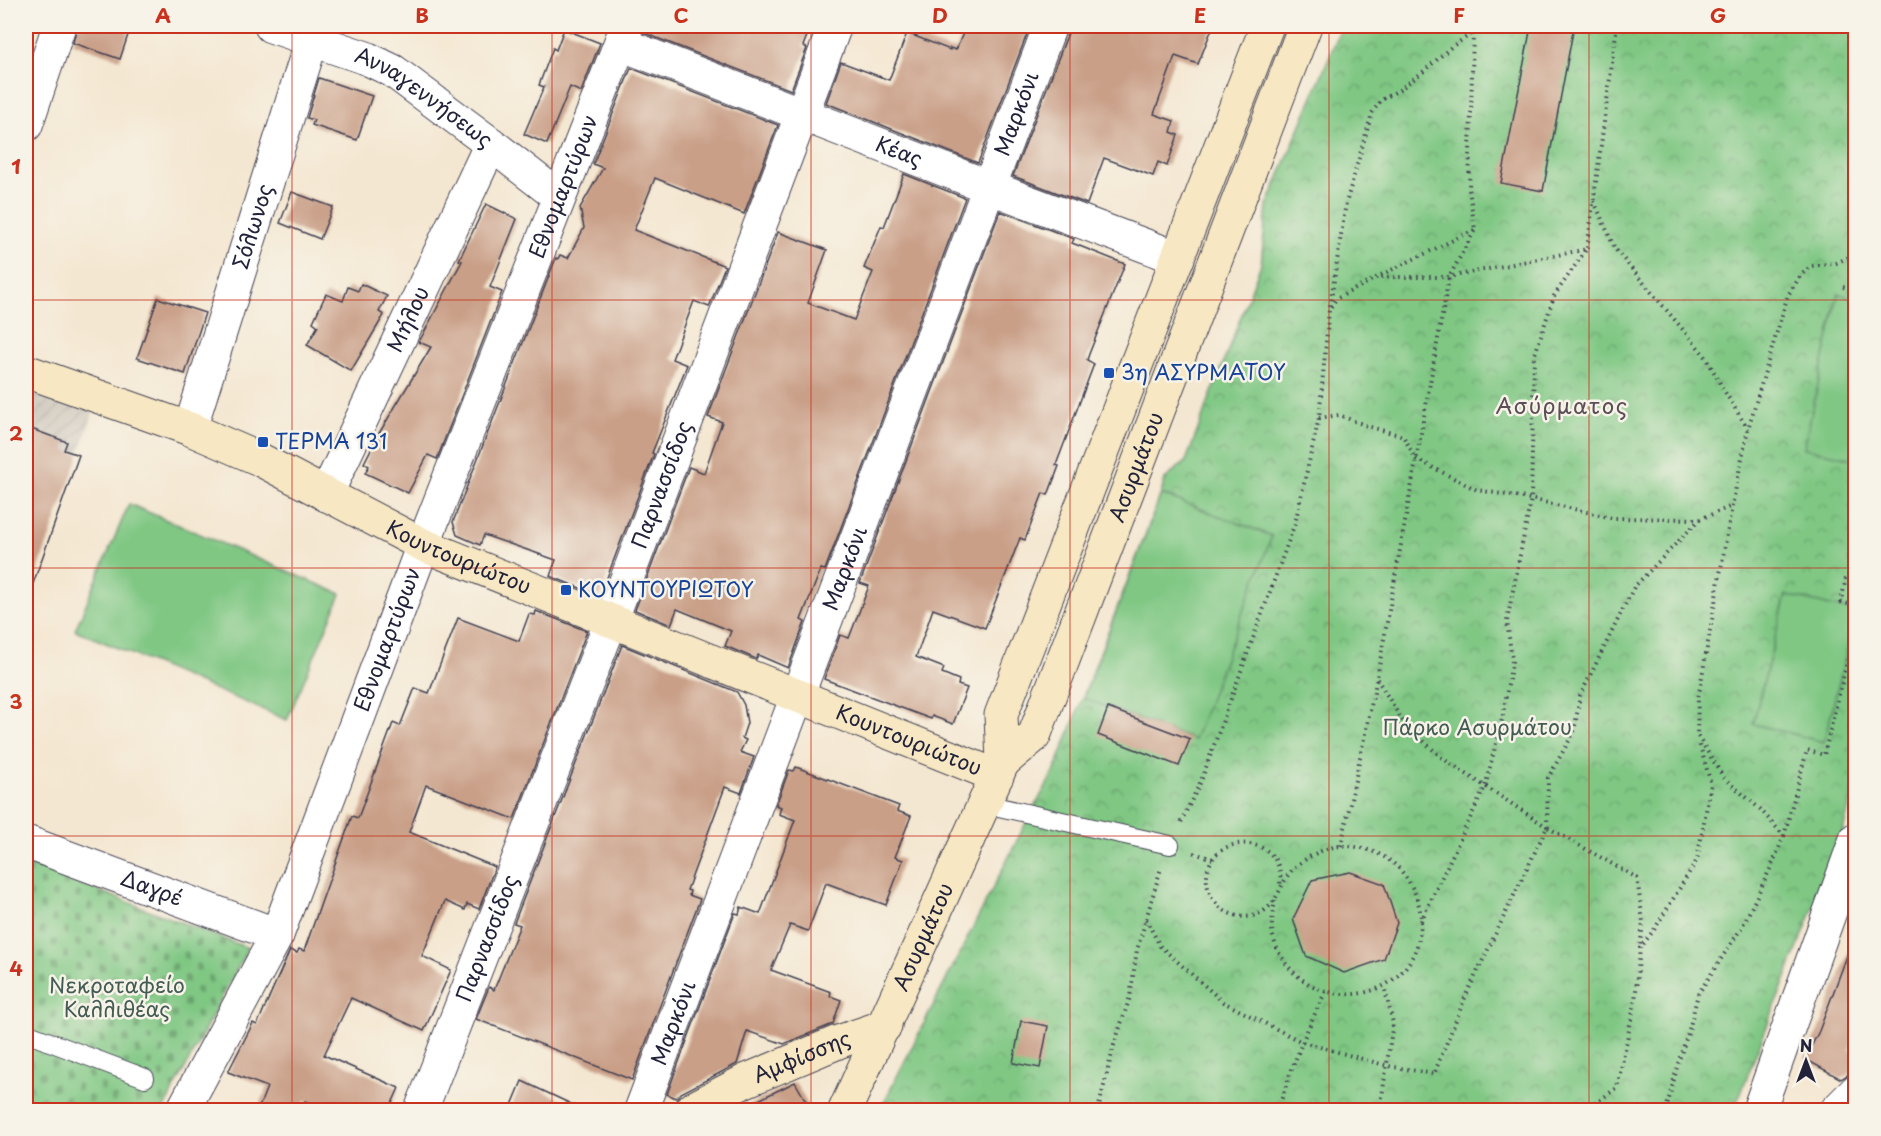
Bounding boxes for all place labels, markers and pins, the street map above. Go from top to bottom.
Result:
place label: 3η ΑΣΥΡΜΑΤΟΥ [1121,355,1286,387]
marker: 3η ΑΣΥΡΜΑΤΟΥ [1102,366,1116,380]
place label: ΤΕΡΜΑ 131 [275,424,387,456]
marker: ΤΕΡΜΑ 131 [256,435,270,449]
place label: ΚΟΥΝΤΟΥΡΙΏΤΟΥ [578,572,754,604]
marker: ΚΟΥΝΤΟΥΡΙΏΤΟΥ [559,583,573,597]

